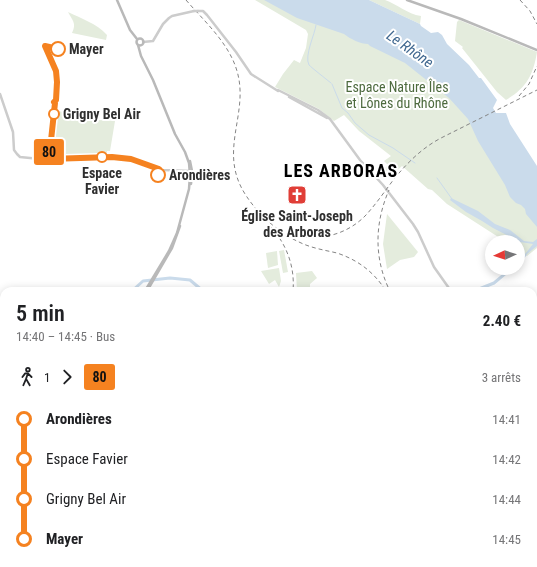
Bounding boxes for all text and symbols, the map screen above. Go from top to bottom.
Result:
water label: Le Rhône [383,26,437,72]
marker: Mayer [50,41,66,57]
place label: Mayer [69,41,104,57]
park label: Espace Nature Îles et Lônes du Rhône [345,78,449,111]
place label: Grigny Bel Air [63,106,141,122]
marker: Grigny Bel Air [48,108,60,120]
line badge: 80 [31,139,67,165]
text: 80 [42,144,56,160]
marker: Espace Favier [96,151,108,163]
district label: LES ARBORAS [284,160,398,181]
place label: Espace Favier [82,165,122,197]
marker: Arondières [150,167,166,183]
place label: Arondières [169,167,230,183]
church icon: Église Saint-Joseph des Arboras [286,184,308,206]
place label: Église Saint-Joseph des Arboras [241,207,353,240]
north arrow [485,235,525,275]
map controls [485,235,525,275]
text: 5 min [16,301,65,326]
text: 2.40 € [483,312,521,330]
text: 14:40 – 14:45 · Bus [16,329,115,344]
icon: walk [16,366,38,388]
icon: forward [56,366,78,388]
text: 80 [92,369,107,385]
text: 1 [44,370,50,385]
text: 3 arrêts [482,370,521,385]
text: Arondières [46,410,112,428]
text: 14:41 [492,412,521,427]
text: Espace Favier [46,450,128,468]
text: 14:42 [492,452,521,467]
text: Grigny Bel Air [46,490,126,508]
text: 14:44 [492,492,521,507]
text: Mayer [46,530,83,548]
text: 14:45 [492,532,521,547]

